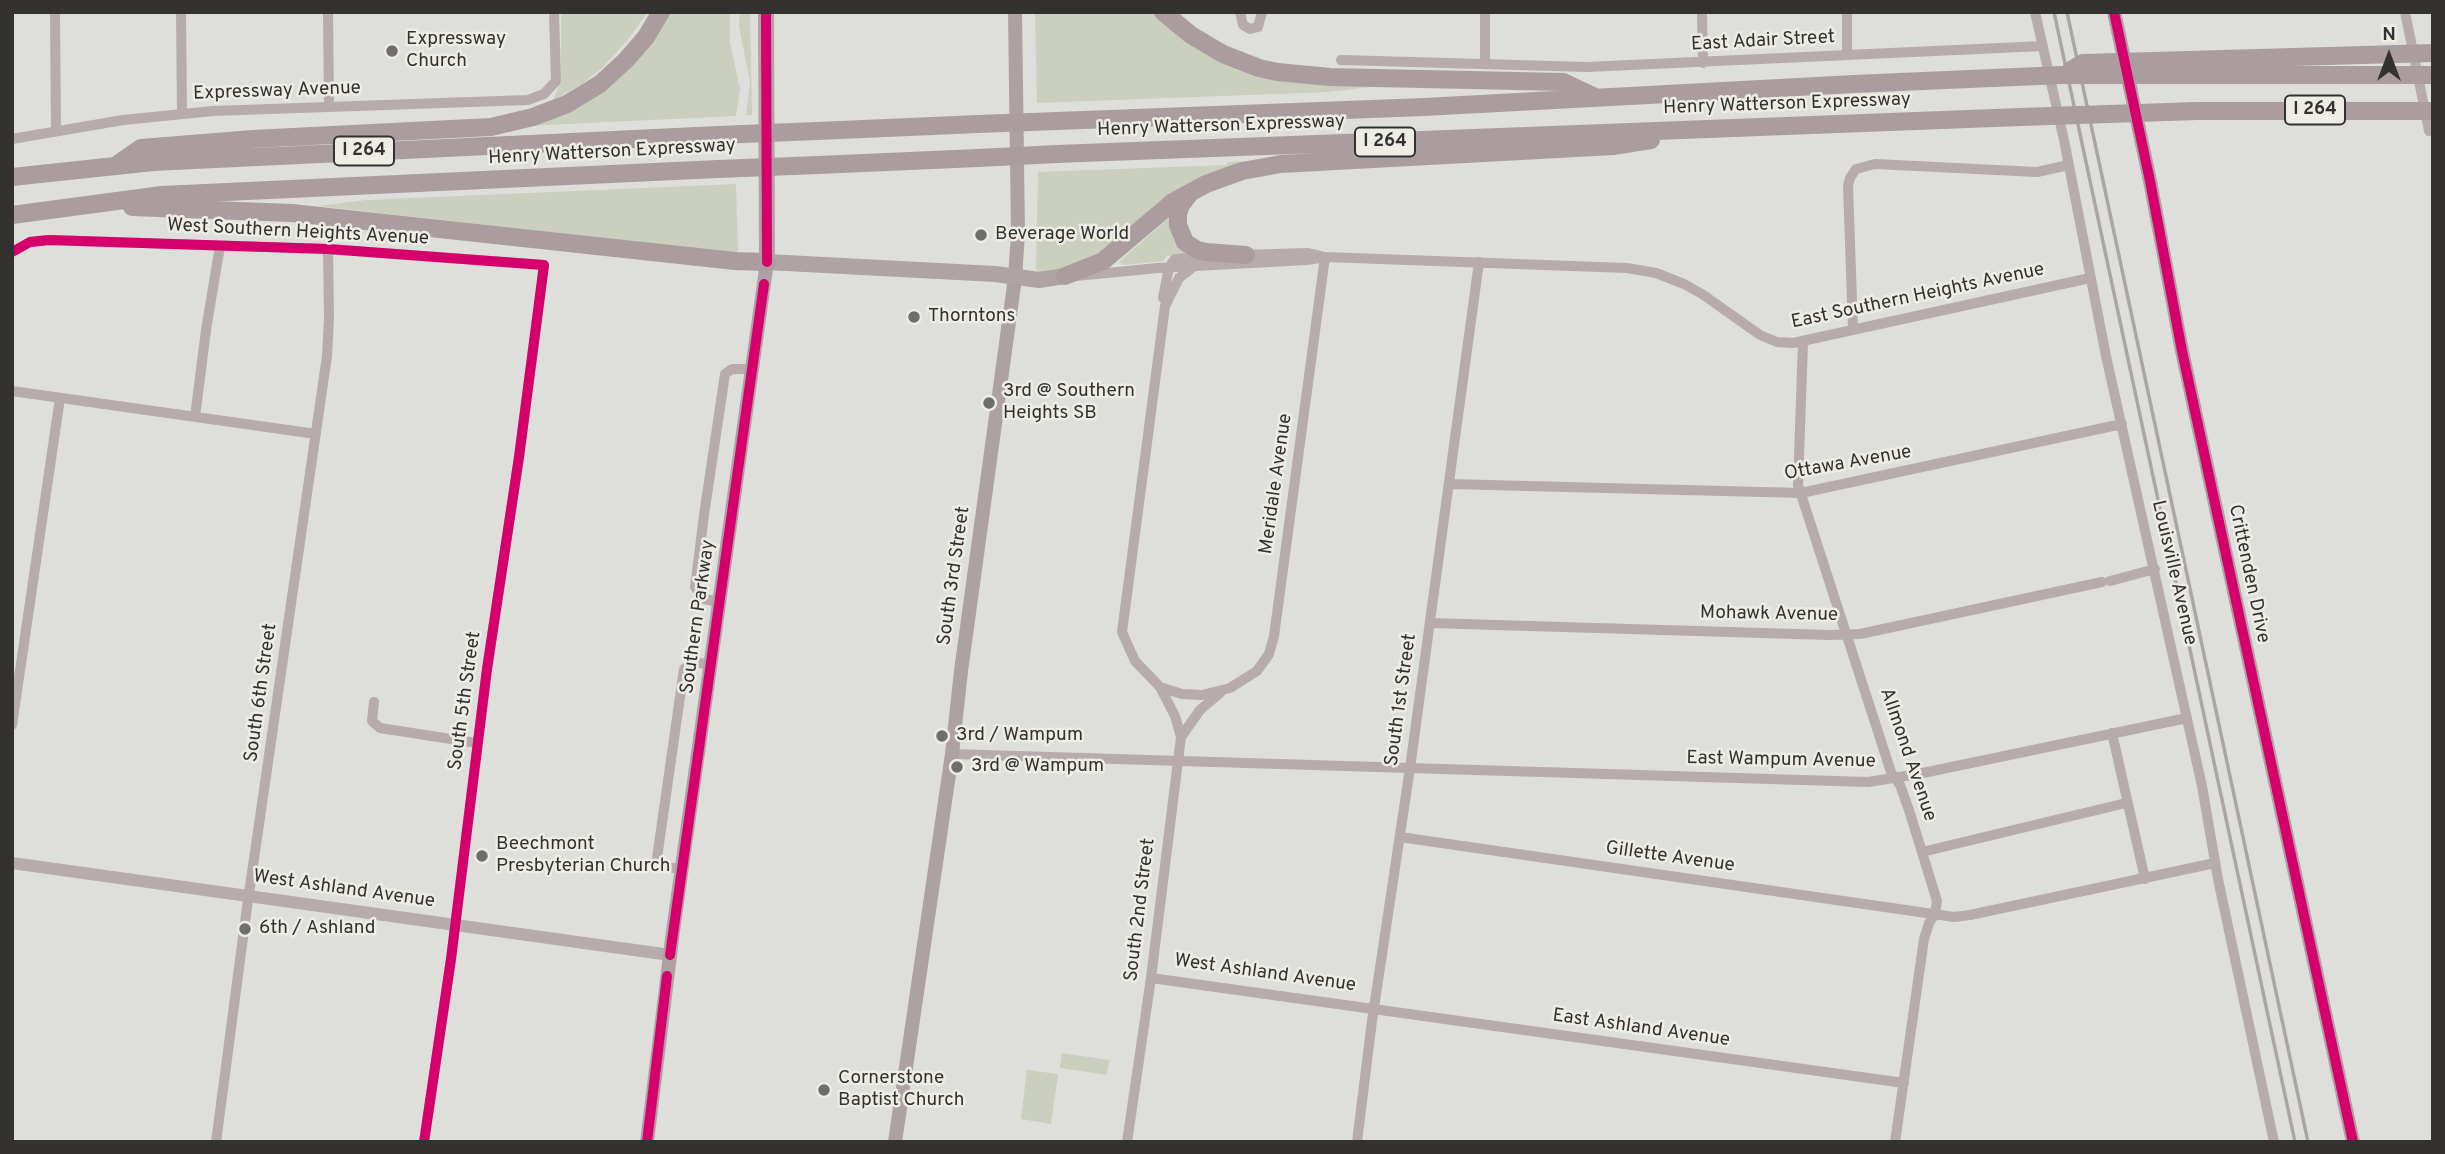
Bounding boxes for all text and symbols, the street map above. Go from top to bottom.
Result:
north arrow [2354,21,2424,91]
text: N [2382,23,2396,47]
street label: East Adair Street [1690,27,1836,57]
place label: Expressway Church [406,29,506,73]
marker: Expressway Church [384,43,400,59]
street label: Expressway Avenue [193,78,361,106]
street label: Henry Watterson Expressway [1663,89,1911,121]
road number: I 264 [2285,96,2345,124]
street label: Henry Watterson Expressway [1097,111,1345,143]
road number: I 264 [1355,127,1415,156]
street label: Henry Watterson Expressway [488,135,736,171]
road number: I 264 [334,136,394,166]
street label: West Southern Heights Avenue [166,215,430,251]
place label: Beverage World [995,224,1129,246]
marker: Beverage World [973,227,989,243]
street label: East Southern Heights Avenue [1789,259,2047,335]
place label: Thorntons [928,306,1015,328]
marker: Thorntons [906,309,922,325]
place label: 3rd @ Southern Heights SB [1003,381,1135,425]
marker: 3rd @ Southern Heights SB [981,395,997,411]
street label: Meridale Avenue [1256,412,1298,556]
street label: Ottawa Avenue [1783,442,1913,486]
street label: Louisville Avenue [2145,498,2201,648]
street label: Crittenden Drive [2222,503,2274,645]
street label: South 3rd Street [934,505,976,647]
street label: Southern Parkway [677,539,721,695]
street label: Mohawk Avenue [1700,602,1838,628]
street label: South 6th Street [241,622,283,764]
street label: South 5th Street [445,630,487,772]
street label: South 1st Street [1381,632,1423,768]
street label: Allmond Avenue [1874,685,1940,825]
place label: 3rd / Wampum [956,725,1083,747]
marker: 3rd / Wampum [934,728,950,744]
street label: East Wampum Avenue [1686,748,1876,774]
place label: 3rd @ Wampum [971,756,1104,778]
marker: 3rd @ Wampum [949,759,965,775]
place label: Beechmont Presbyterian Church [496,834,671,878]
street label: South 2nd Street [1121,837,1161,983]
street label: Gillette Avenue [1604,838,1736,878]
marker: Beechmont Presbyterian Church [474,848,490,864]
street label: West Ashland Avenue [252,866,436,914]
place label: 6th / Ashland [259,918,375,940]
marker: 6th / Ashland [237,921,253,937]
street label: West Ashland Avenue [1173,950,1357,998]
street label: East Ashland Avenue [1551,1005,1731,1053]
place label: Cornerstone Baptist Church [838,1068,964,1112]
marker: Cornerstone Baptist Church [816,1082,832,1098]

